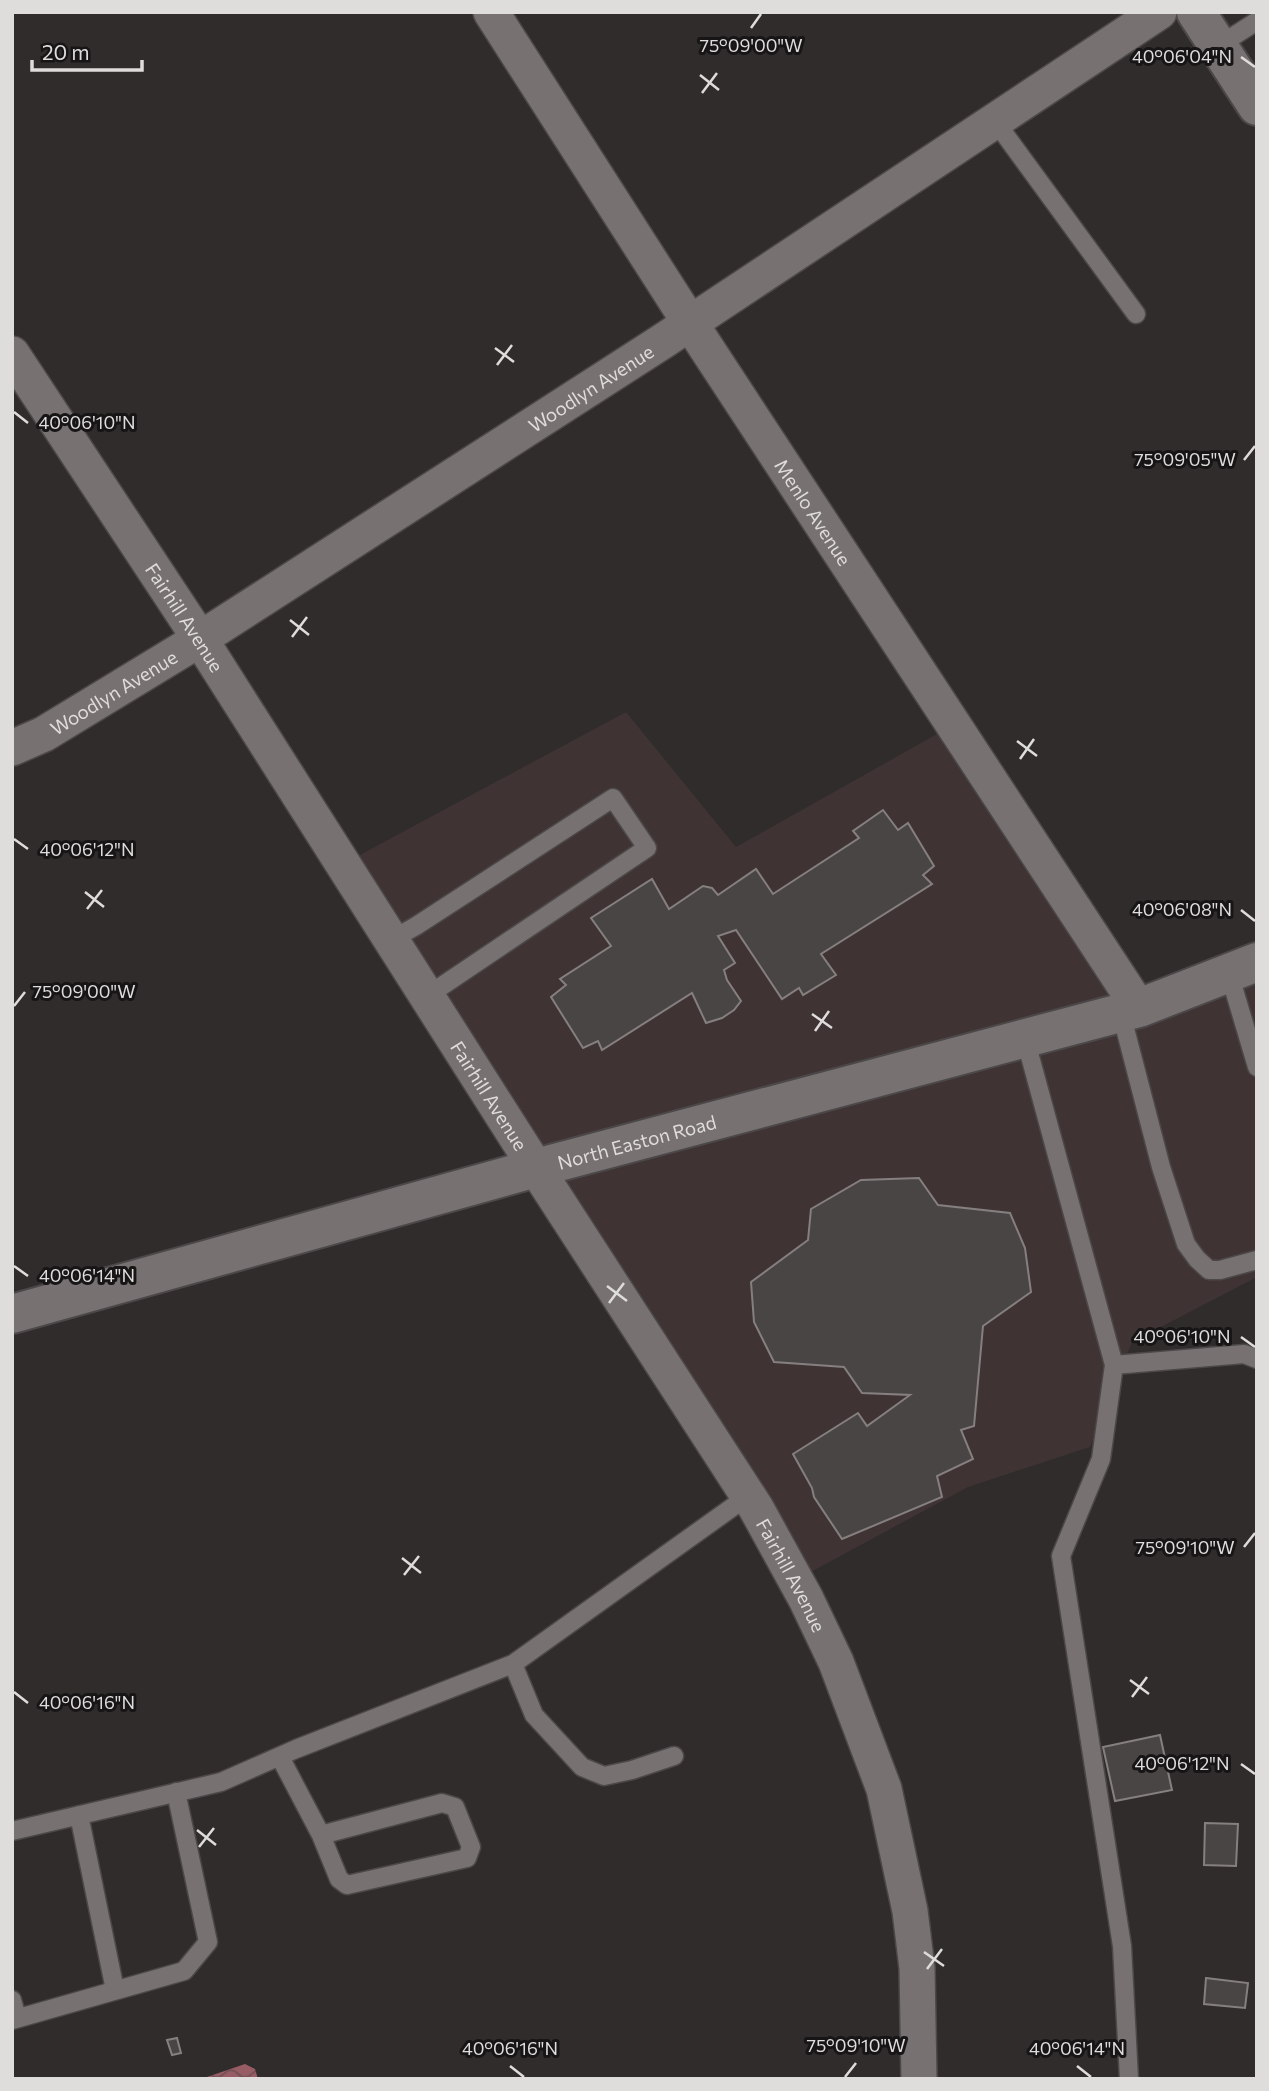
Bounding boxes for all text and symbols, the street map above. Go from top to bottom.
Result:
scale bar [32,28,142,72]
text: 75°09'00"W [699,34,803,56]
text: 20 m [42,39,90,64]
text: 40°06'04"N [1132,45,1232,67]
street label: Woodlyn Avenue [524,339,657,436]
text: 40°06'10"N [39,411,136,433]
text: 75°09'05"W [1134,448,1236,470]
street label: Menlo Avenue [771,454,857,569]
street label: Fairhill Avenue [141,558,229,676]
street label: Woodlyn Avenue [46,644,181,739]
text: 40°06'12"N [39,838,135,860]
text: 40°06'08"N [1132,898,1232,920]
text: 75°09'00"W [32,980,136,1002]
street label: Fairhill Avenue [447,1036,533,1154]
street label: North Easton Road [555,1109,718,1173]
text: 40°06'14"N [39,1264,135,1286]
text: 40°06'10"N [1134,1325,1231,1347]
street label: Fairhill Avenue [752,1514,831,1635]
text: 75°09'10"W [1135,1536,1235,1558]
text: 40°06'16"N [39,1691,135,1713]
text: 40°06'12"N [1134,1752,1230,1774]
text: 75°09'10"W [806,2034,906,2056]
text: 40°06'16"N [462,2037,558,2059]
text: 40°06'14"N [1029,2037,1125,2059]

